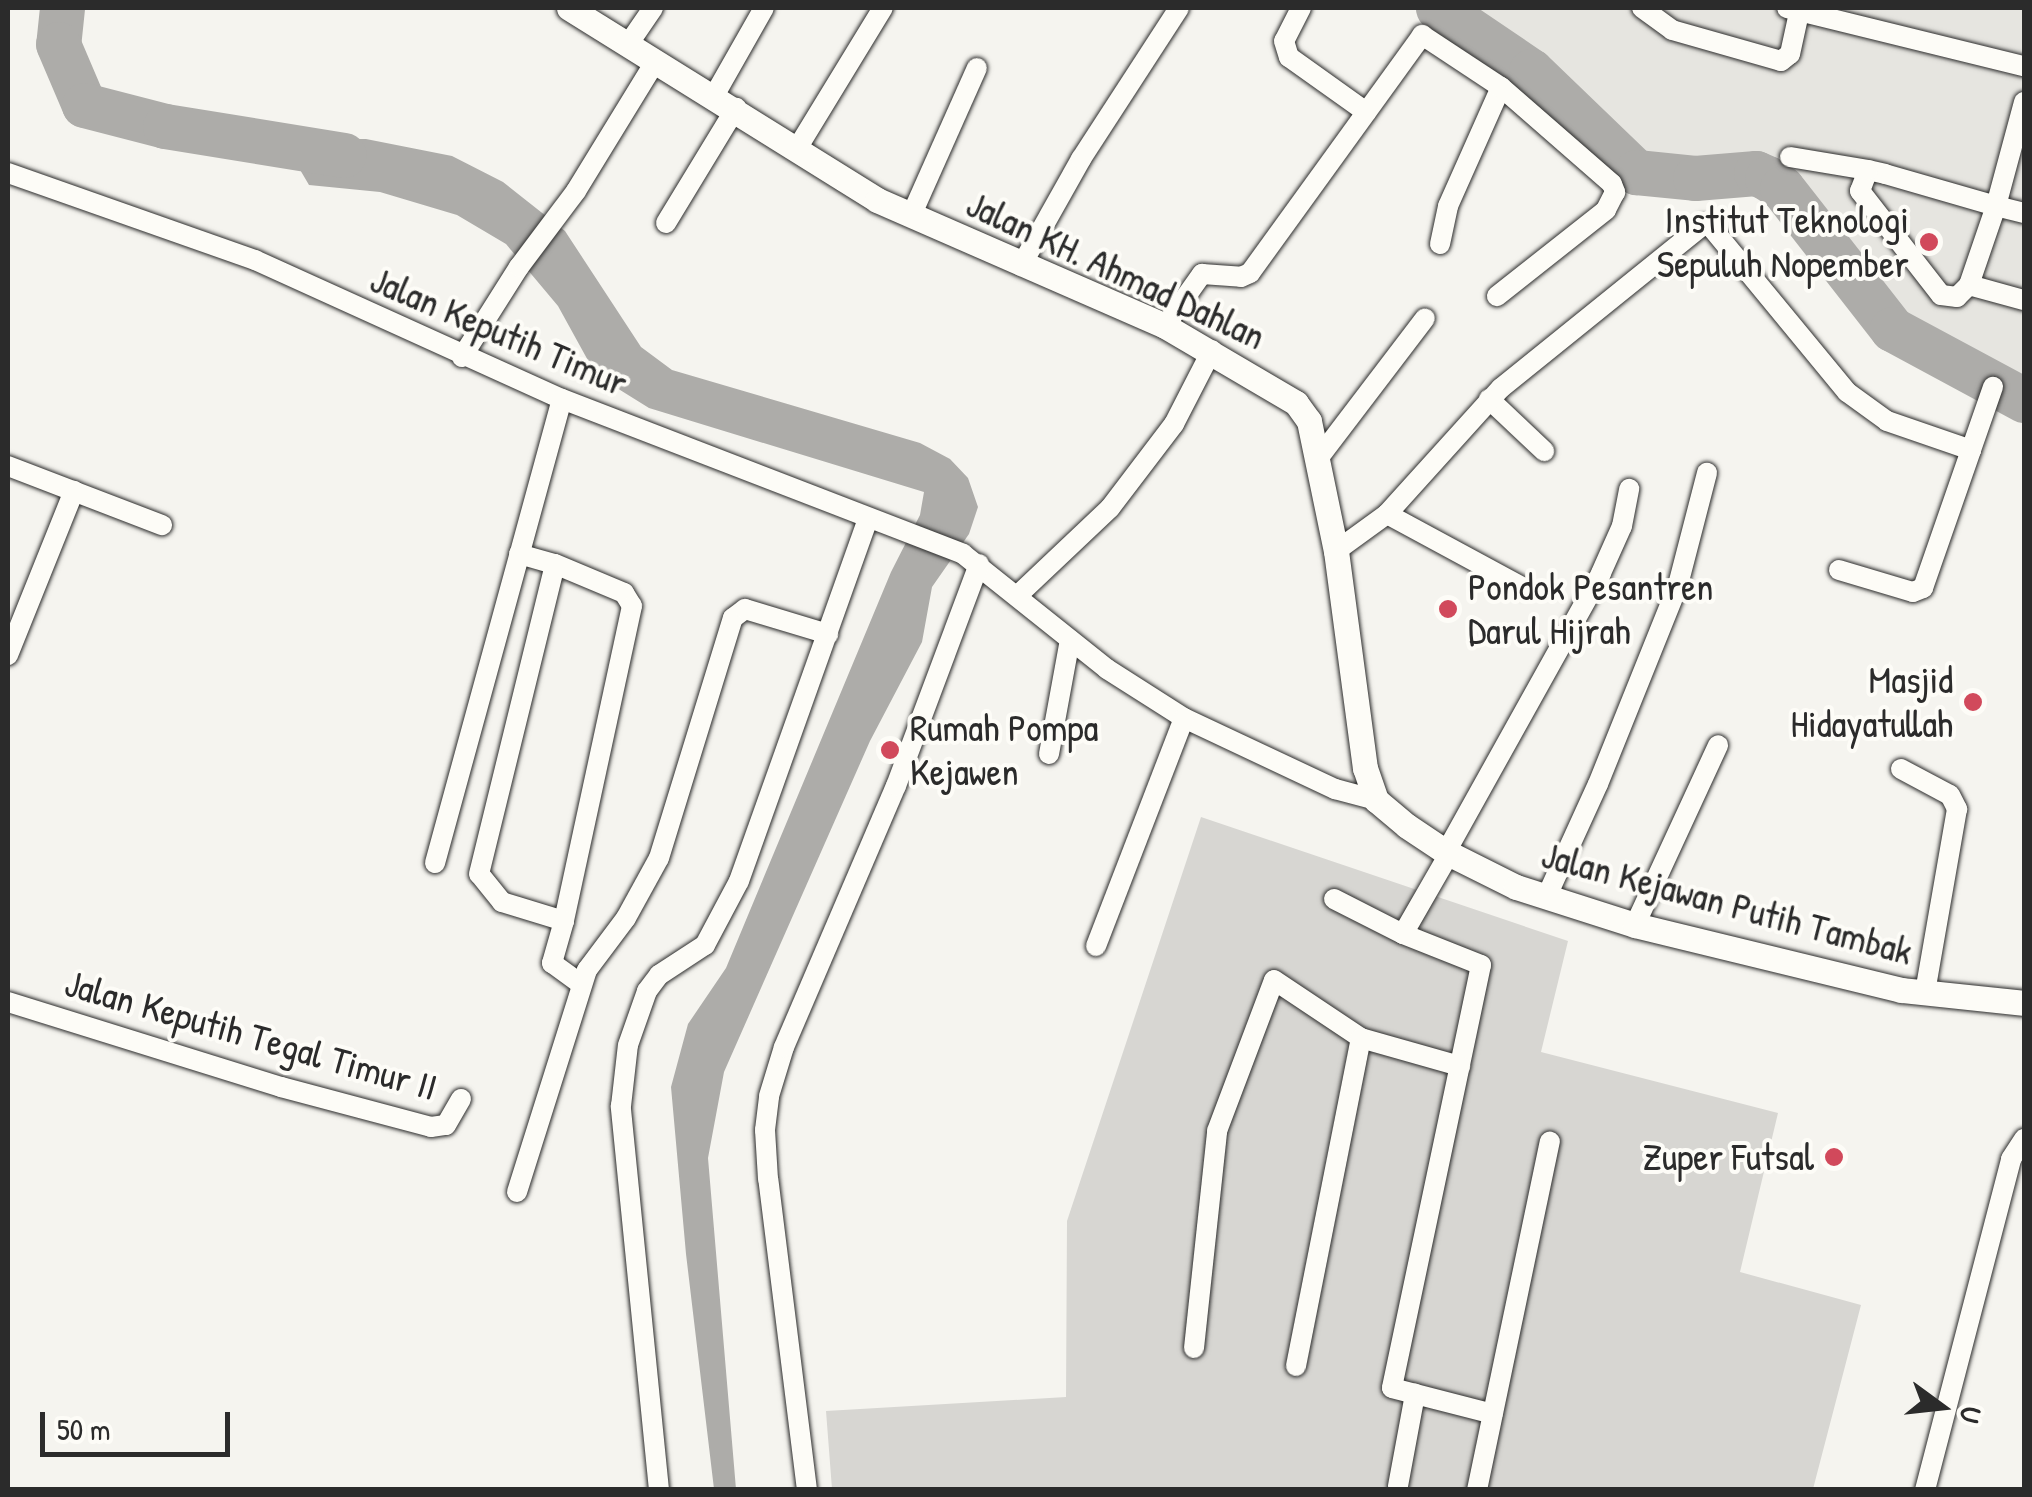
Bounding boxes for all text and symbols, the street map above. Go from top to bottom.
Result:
street label: Jalan KH. Ahmad Dahlan [959,181,1273,359]
place label: Institut Teknologi Sepuluh Nopember [1657,197,1909,286]
marker: Institut Teknologi Sepuluh Nopember [1918,231,1940,253]
street label: Jalan Keputih Timur [364,256,634,406]
place label: Pondok Pesantren Darul Hijrah [1468,564,1714,654]
marker: Pondok Pesantren Darul Hijrah [1437,598,1459,620]
place label: Masjid Hidayatullah [1791,657,1953,746]
marker: Masjid Hidayatullah [1962,691,1984,713]
place label: Rumah Pompa Kejawen [910,705,1098,794]
marker: Rumah Pompa Kejawen [879,739,901,761]
street label: Jalan Kejawan Putih Tambak [1537,832,1917,974]
street label: Jalan Keputih Tegal Timur II [60,960,442,1110]
place label: Zuper Futsal [1643,1134,1814,1180]
marker: Zuper Futsal [1823,1146,1845,1168]
north arrow [1892,1357,1992,1457]
scale bar [45,1392,235,1454]
text: U [1951,1402,1991,1427]
text: 50 m [57,1409,110,1449]

